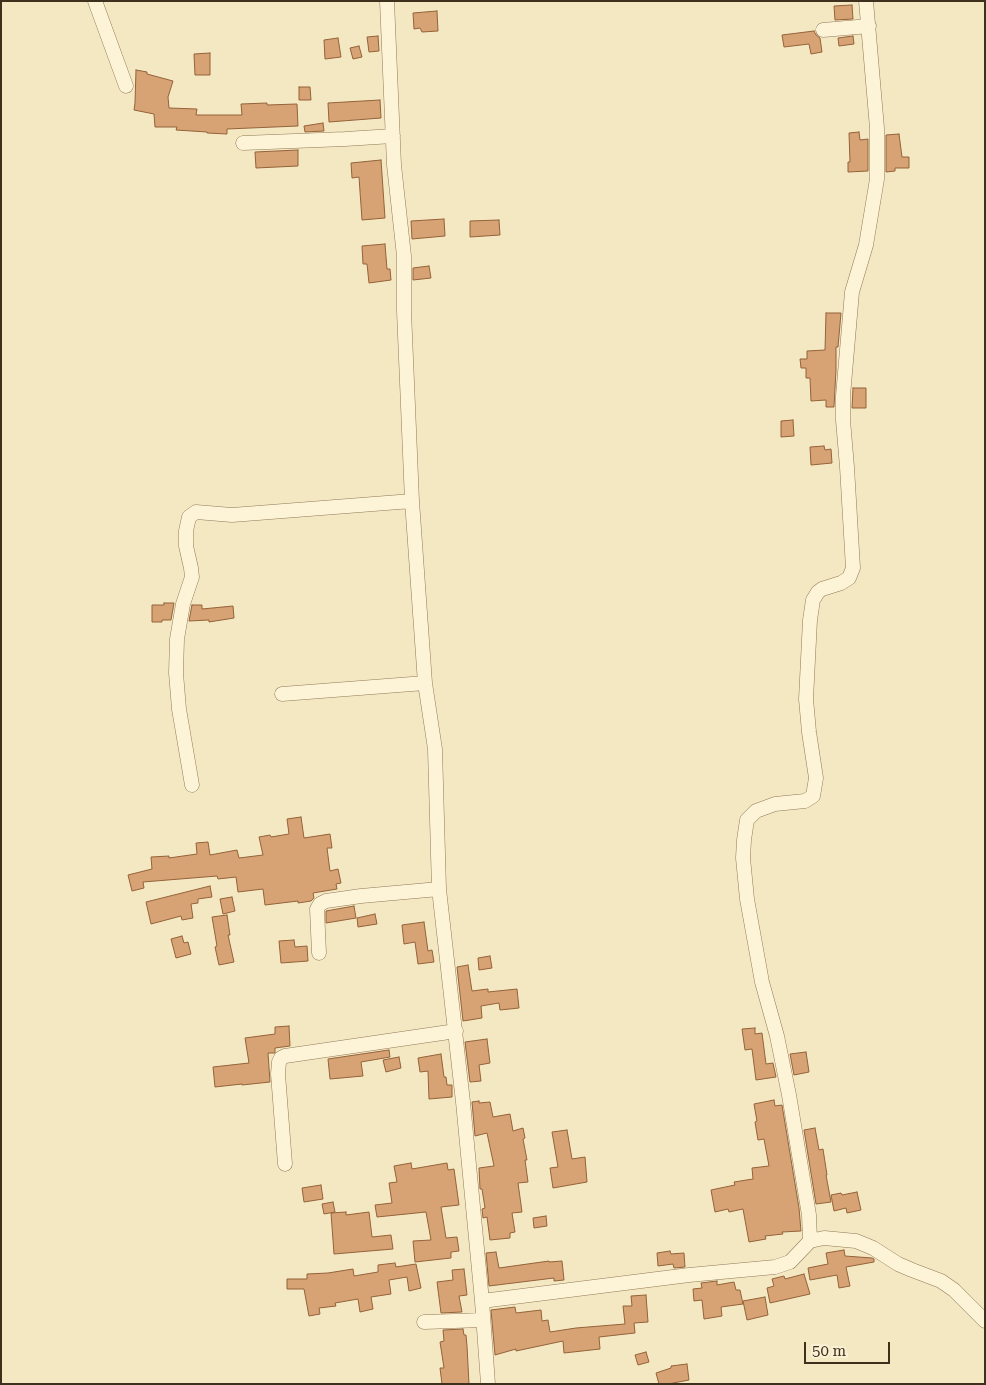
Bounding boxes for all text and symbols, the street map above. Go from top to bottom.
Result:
scale bar [806,1332,892,1364]
text: 50 m [812,1342,846,1360]

